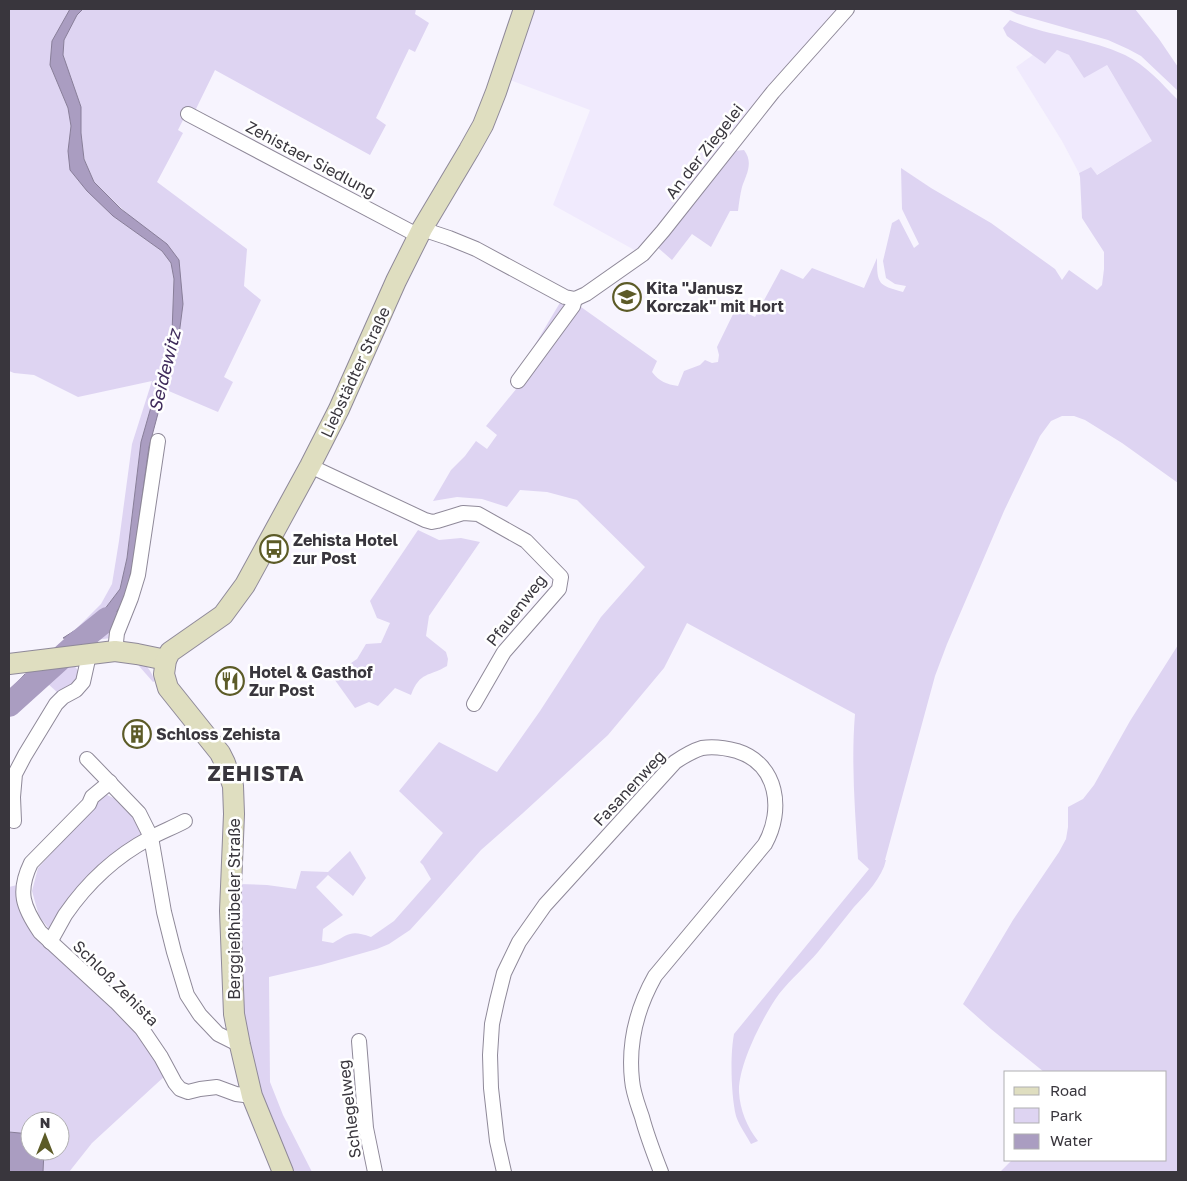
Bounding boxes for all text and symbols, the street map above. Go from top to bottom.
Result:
street label: An der Ziegelei [661,100,747,202]
street label: Zehistaer Siedlung [243,116,379,202]
place label: Kita "Janusz Korczak" mit Hort [646,278,784,316]
school or university icon: Kita "Janusz Korczak" mit Hort [612,282,642,312]
street label: Liebstädter Straße [316,303,394,441]
water label: Seidewitz [143,325,185,414]
place label: Zehista Hotel zur Post [293,530,399,568]
bus stop icon: Zehista Hotel zur Post [259,534,289,564]
street label: Pfauenweg [482,570,550,650]
place label: Hotel & Gasthof Zur Post [249,662,373,700]
restaurant icon: Hotel & Gasthof Zur Post [215,666,245,696]
building icon: Schloss Zehista [122,719,152,749]
place label: Schloss Zehista [156,724,280,744]
street label: Fasanenweg [589,746,669,830]
district label: ZEHISTA [207,760,305,786]
street label: Berggießhübeler Straße [224,818,244,1000]
street label: Schloß Zehista [69,936,163,1030]
street label: Schlegelweg [333,1059,365,1159]
legend [1004,1071,1167,1161]
text: Road [1050,1081,1087,1099]
text: Park [1050,1106,1083,1124]
north arrow [20,1111,70,1161]
text: N [40,1114,50,1131]
text: Water [1050,1131,1093,1149]

